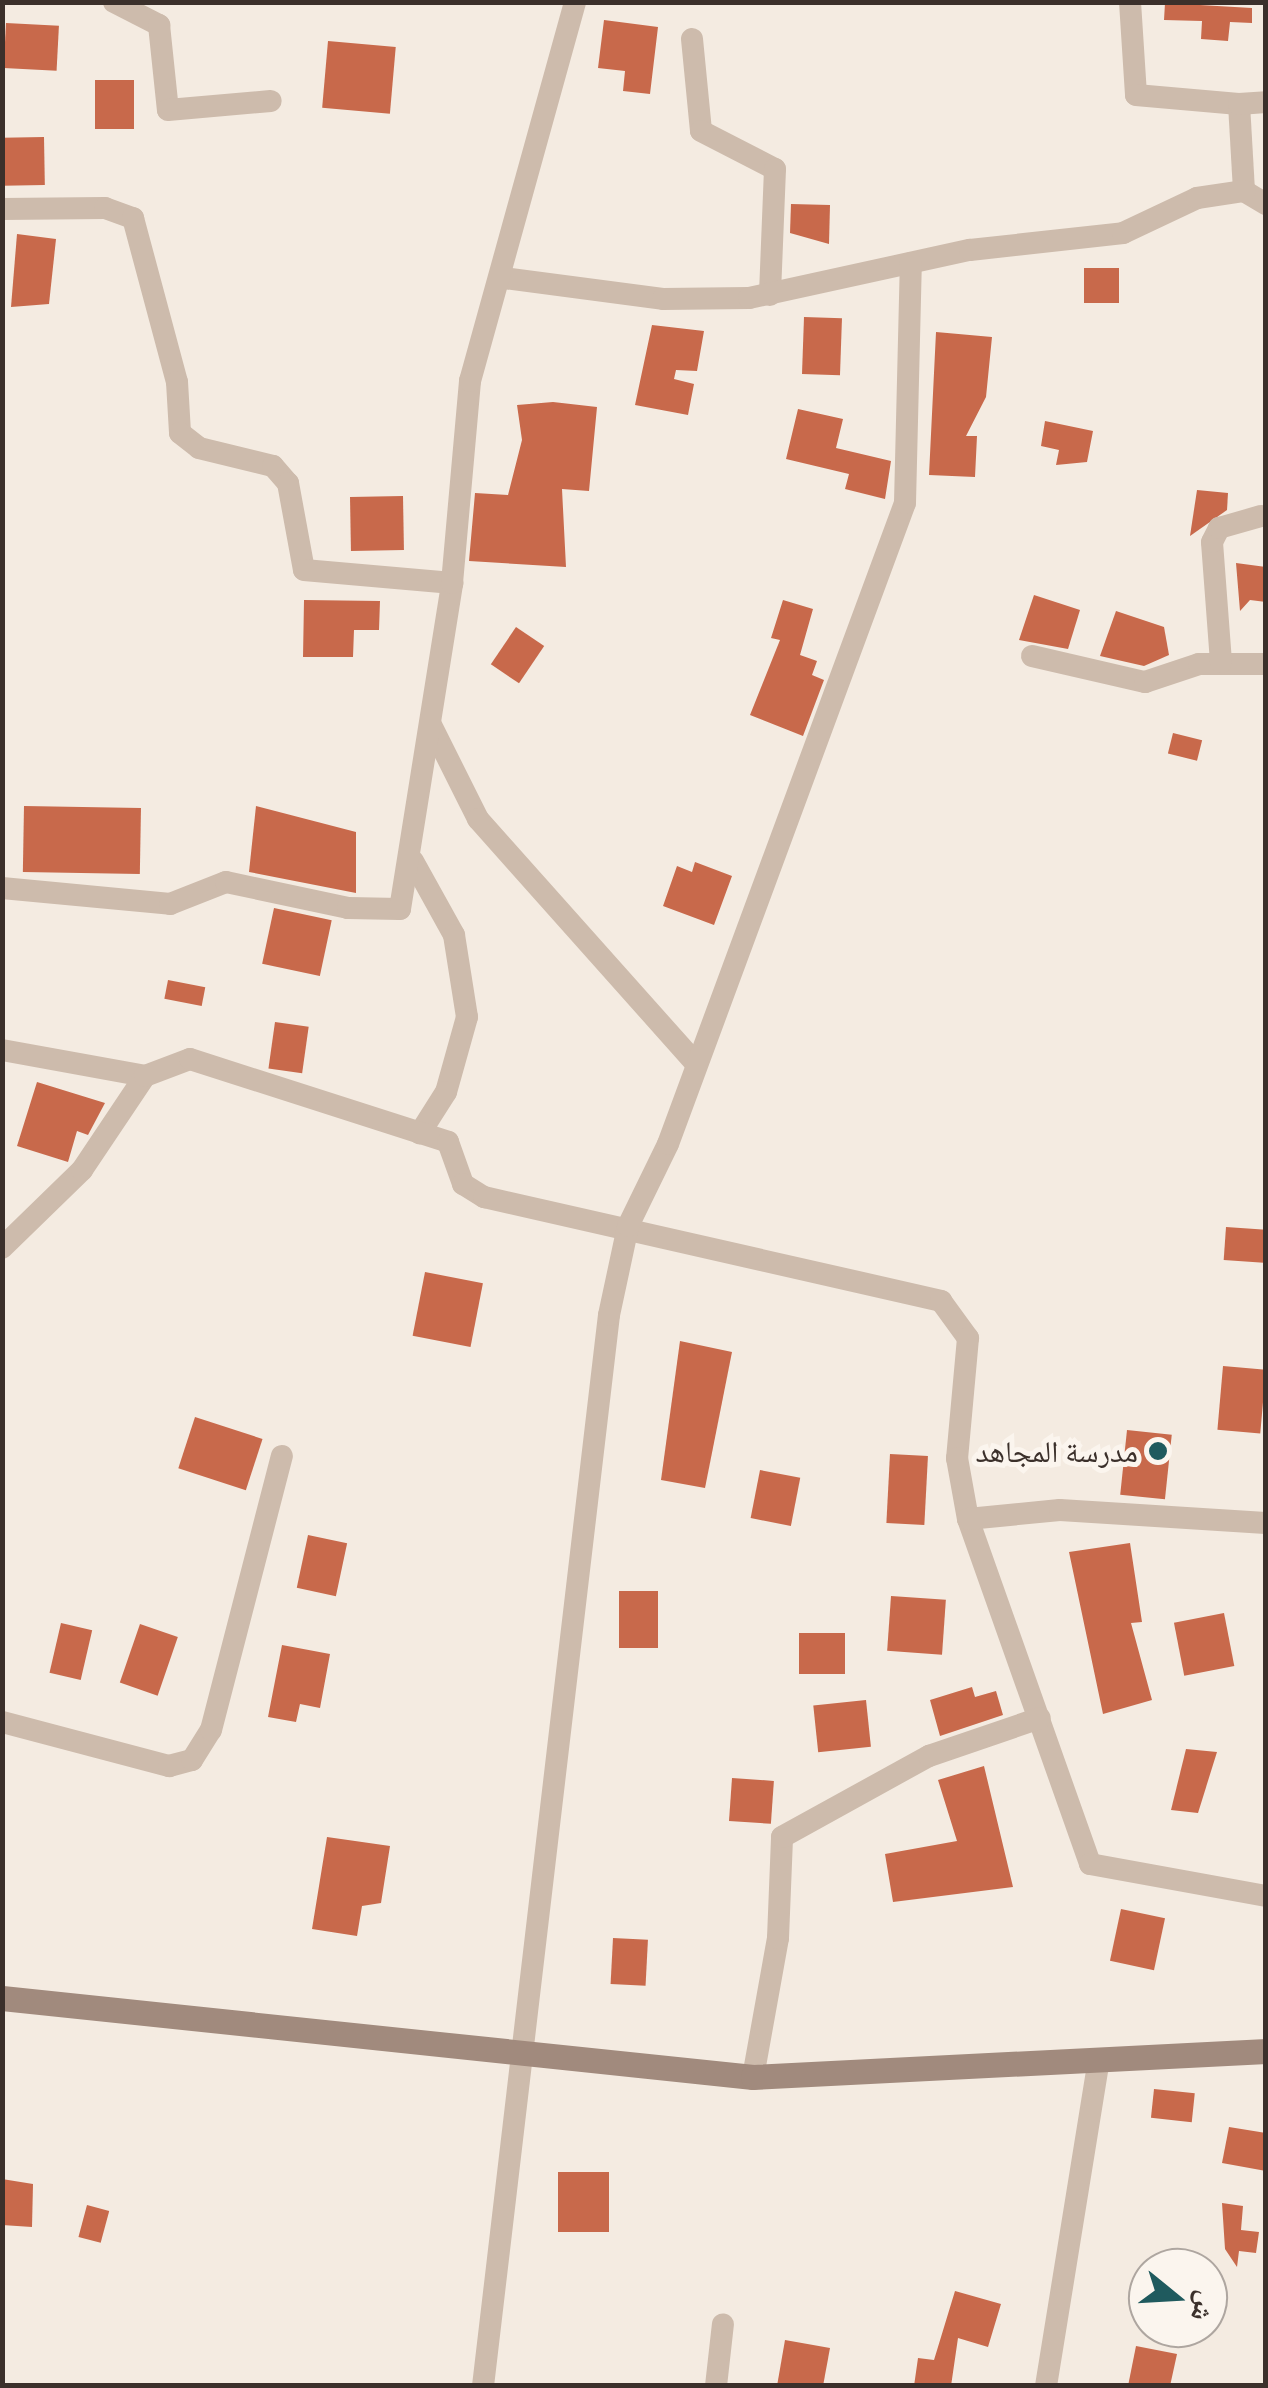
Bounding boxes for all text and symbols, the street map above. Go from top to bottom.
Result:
place label: مدرسة المجاهد [975,1433,1138,1469]
marker: مدرسة المجاهد [1147,1440,1169,1462]
north arrow [1128,2248,1228,2348]
text: ش [1182,2287,1227,2327]

